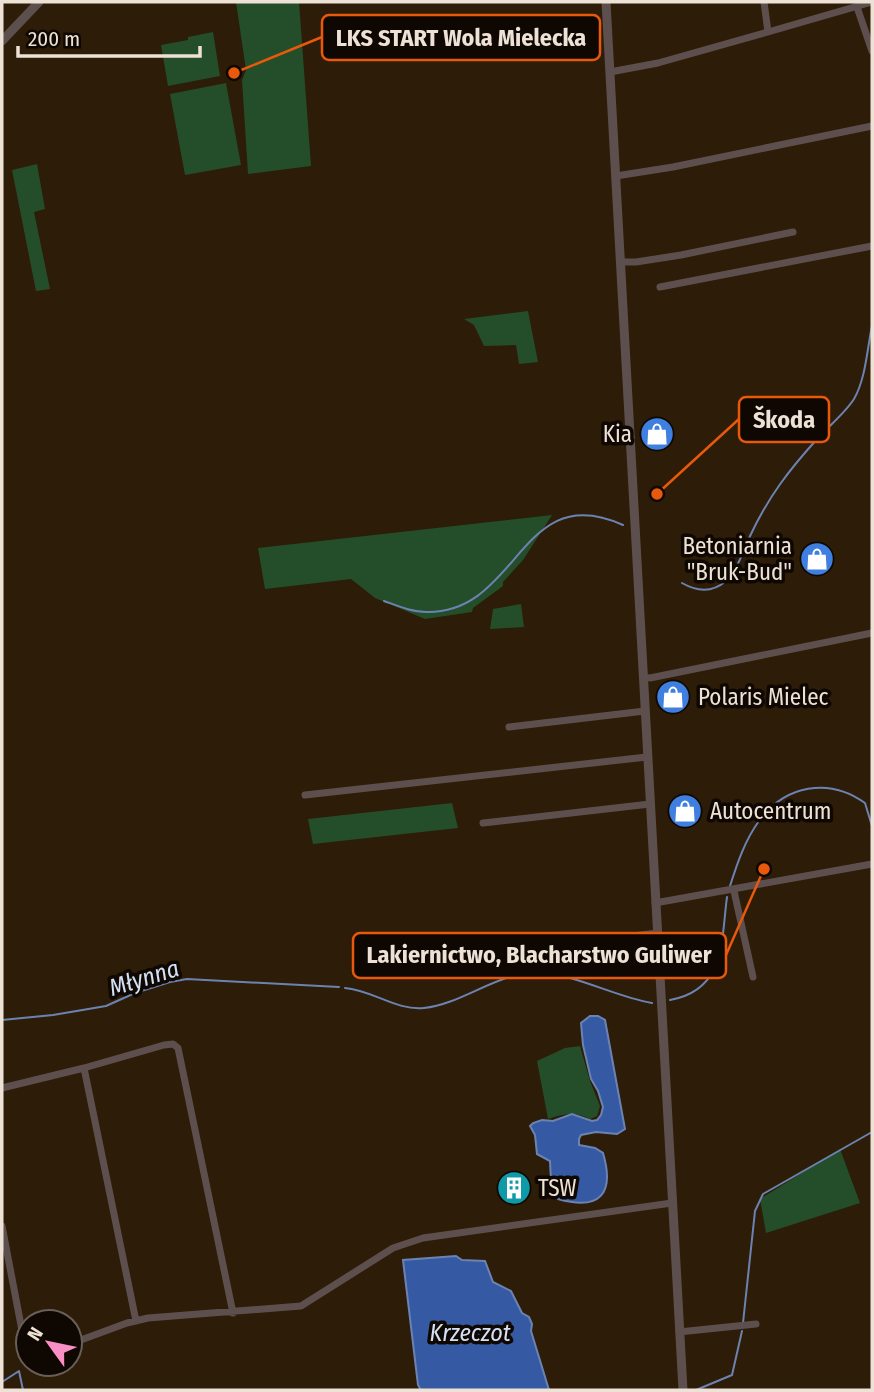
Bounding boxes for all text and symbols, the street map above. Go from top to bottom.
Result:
scale bar [18,14,200,58]
callout: LKS START Wola Mielecka [322,15,600,60]
text: LKS START Wola Mielecka [336,24,586,52]
text: 200 m [28,26,80,52]
callout: Škoda [739,397,829,442]
text: Škoda [753,405,815,434]
shop icon: Kia [638,415,676,453]
place label: Kia [603,420,632,448]
place label: Betoniarnia "Bruk-Bud" [682,532,792,586]
shop icon: Betoniarnia "Bruk-Bud" [798,540,836,578]
shop icon: Polaris Mielec [654,678,692,716]
place label: Polaris Mielec [698,683,829,711]
shop icon: Autocentrum [666,792,704,830]
place label: Autocentrum [710,797,832,825]
callout: Lakiernictwo, Blacharstwo Guliwer [353,933,726,978]
text: Lakiernictwo, Blacharstwo Guliwer [367,941,712,969]
water label: Młynna [106,954,182,1002]
building icon: TSW [495,1169,533,1207]
place label: TSW [538,1174,577,1202]
north arrow [14,1308,84,1378]
water label: Krzeczot [429,1319,511,1347]
text: N [22,1323,48,1345]

